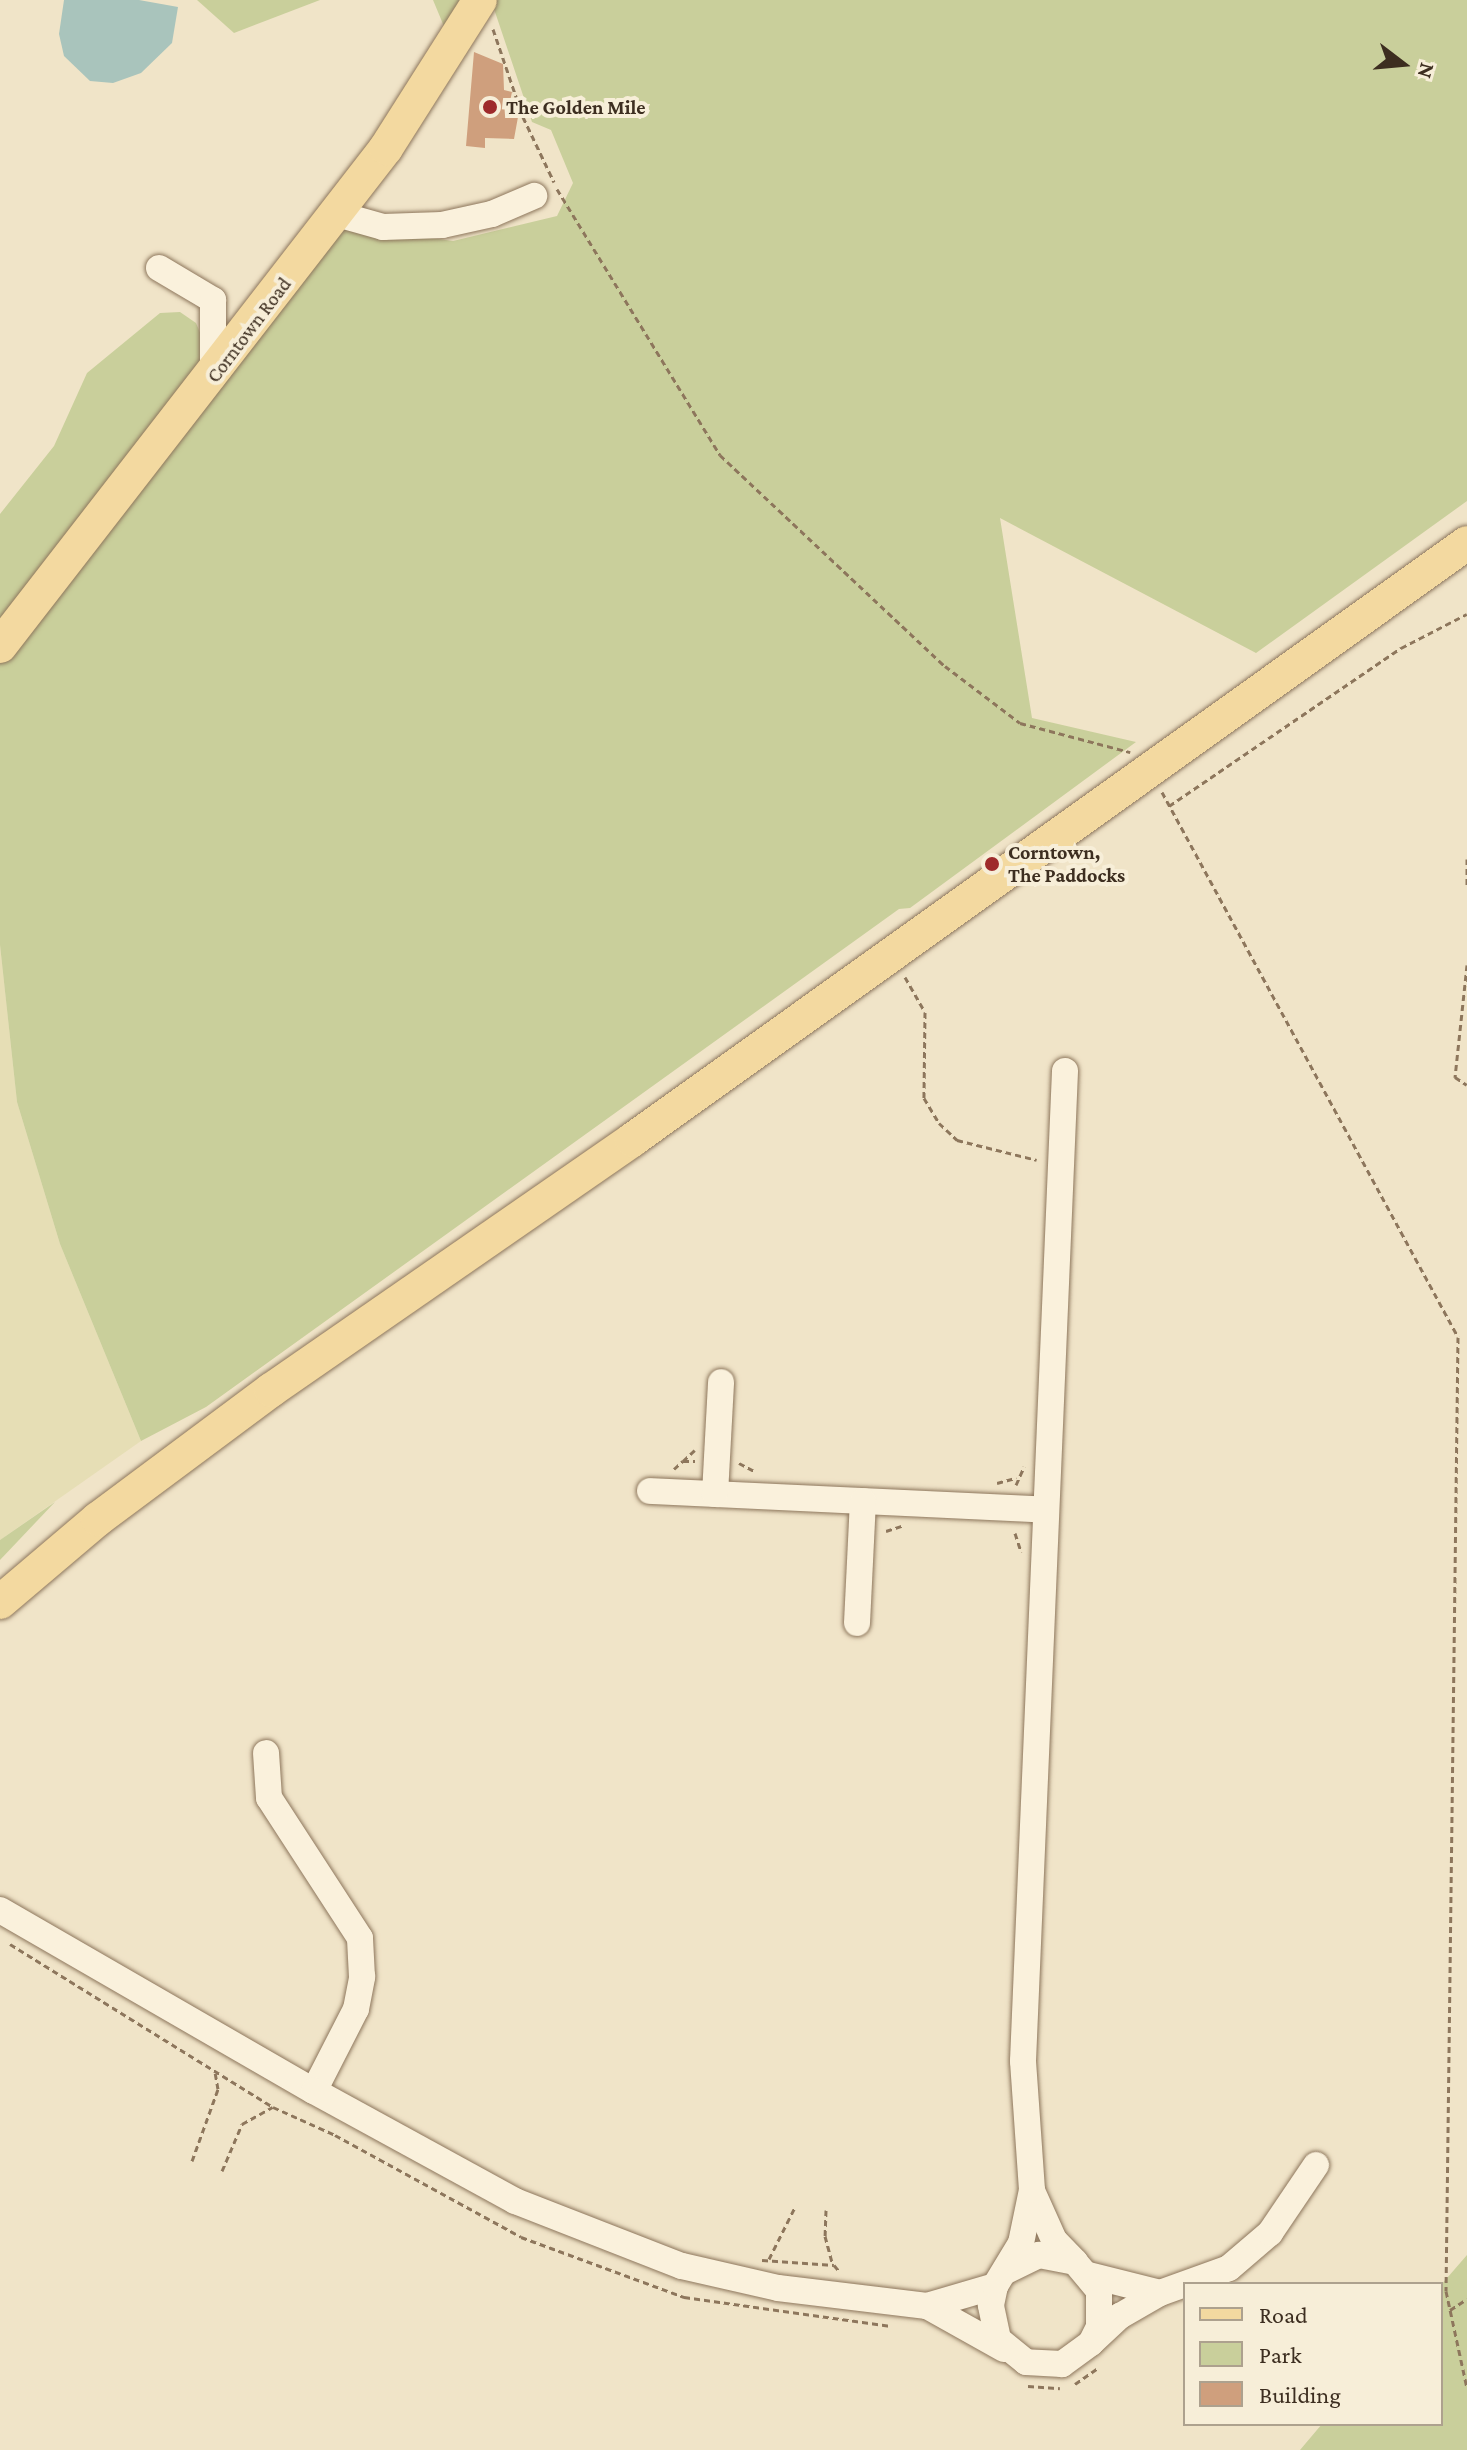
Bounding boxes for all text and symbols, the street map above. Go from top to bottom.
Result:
north arrow [1363,24,1443,104]
text: N [1412,60,1441,81]
place label: The Golden Mile [506,95,646,119]
marker: The Golden Mile [481,98,499,116]
street label: Corntown Road [202,273,296,387]
place label: Corntown, The Paddocks [1008,840,1125,887]
marker: Corntown, The Paddocks [983,855,1001,873]
legend [1183,2282,1443,2426]
text: Road [1259,2301,1308,2328]
text: Park [1259,2341,1302,2368]
text: Building [1259,2381,1341,2408]

